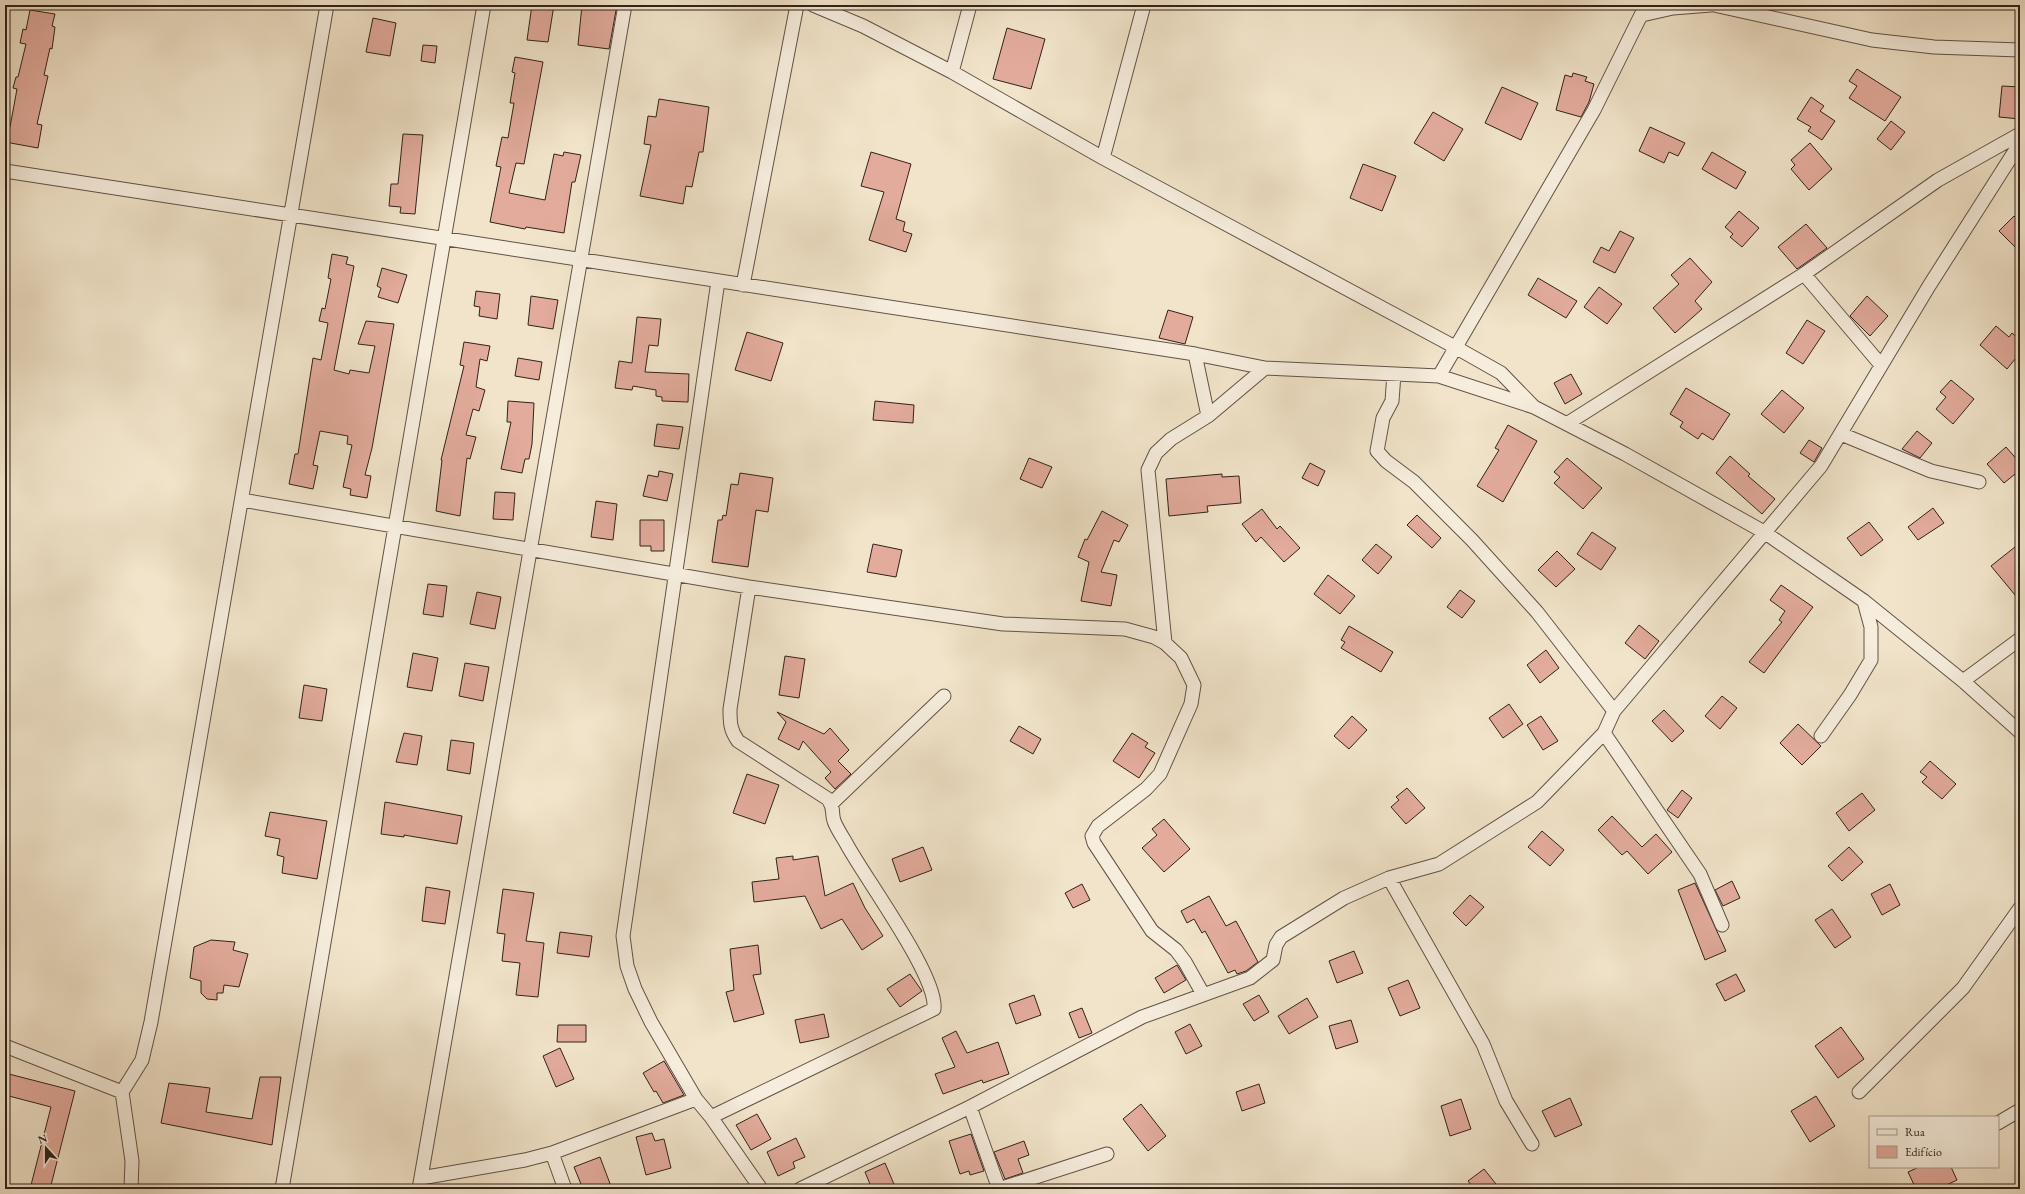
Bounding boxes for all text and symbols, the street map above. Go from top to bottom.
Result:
legend [1869,1116,1999,1168]
text: Rua [1905,1124,1925,1140]
north arrow [26,1128,66,1168]
text: N [36,1130,49,1147]
text: Edifício [1905,1144,1942,1160]

